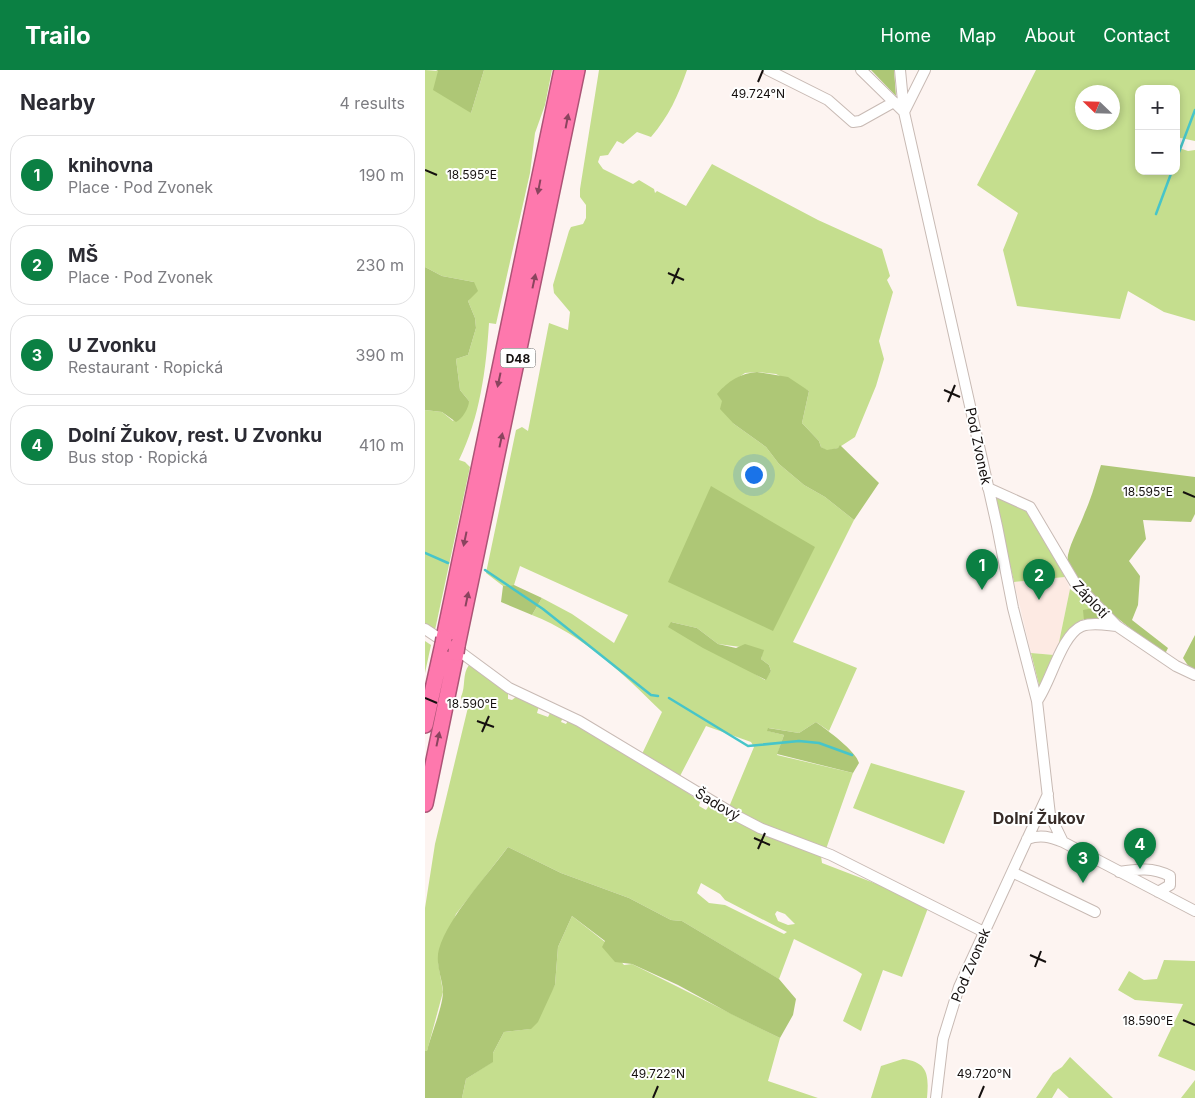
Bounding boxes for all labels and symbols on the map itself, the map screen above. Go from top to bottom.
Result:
north arrow [1075,85,1120,130]
text: 49.724°N [731,86,785,101]
one-way arrow [563,114,571,129]
text: 18.595°E [447,167,497,182]
one-way arrow [535,179,543,194]
one-way arrow [531,272,539,288]
road number: D48 [501,348,535,368]
one-way arrow [494,372,502,388]
street label: Pod Zvonek [963,406,996,487]
one-way arrow [497,432,505,447]
your location [741,462,767,488]
text: 18.595°E [1123,484,1173,499]
one-way arrow [461,531,469,546]
pin: 1 [966,549,998,590]
pin: 2 [1023,559,1055,600]
street label: Záplotí [1069,577,1113,622]
one-way arrow [464,590,472,606]
text: 18.590°E [447,696,497,711]
one-way arrow [435,731,443,747]
street label: Šadový [693,784,744,824]
district label: Dolní Žukov [993,808,1086,828]
pin: 4 [1124,828,1156,869]
pin: 3 [1067,842,1099,883]
street label: Pod Zvonek [947,925,993,1005]
text: 18.590°E [1123,1013,1173,1028]
text: 49.722°N [631,1066,685,1081]
text: 49.720°N [957,1066,1011,1081]

